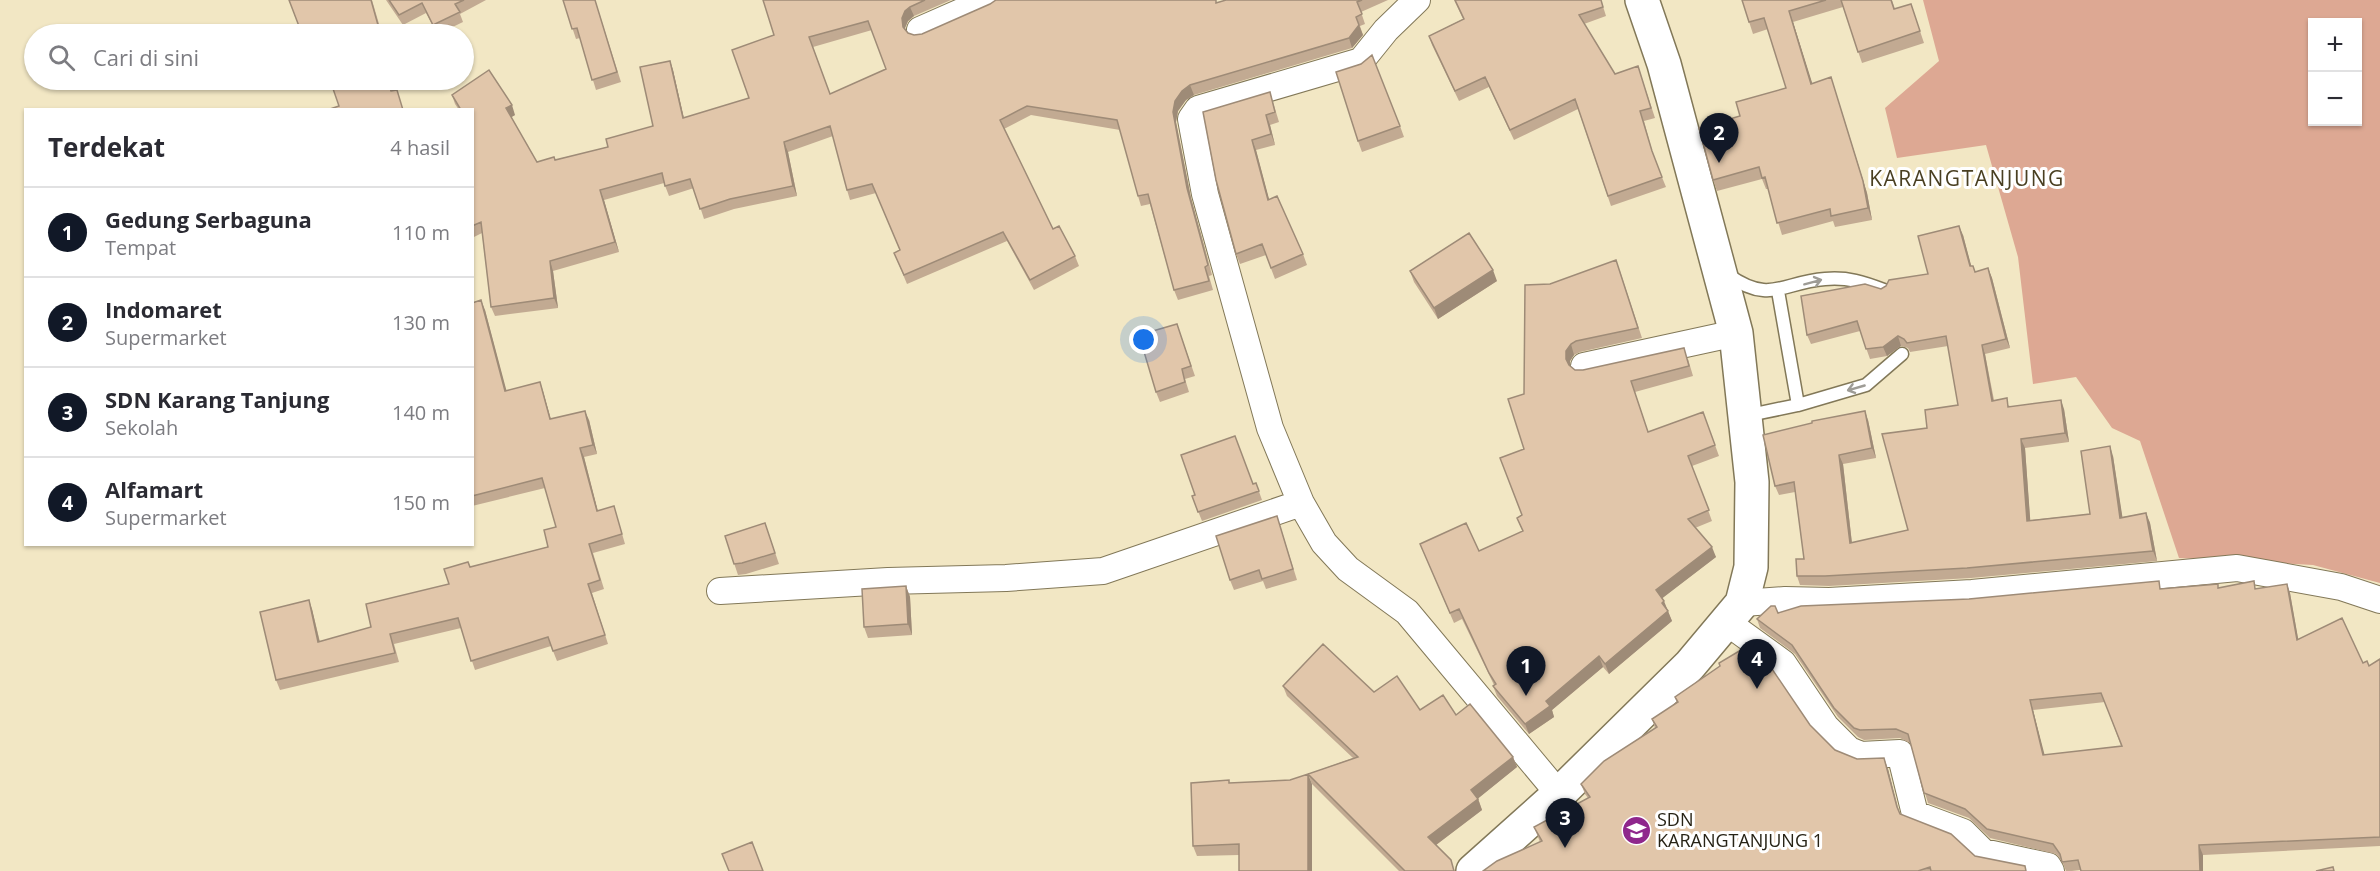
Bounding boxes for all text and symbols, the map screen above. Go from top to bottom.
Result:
map controls [2308,18,2362,126]
button: + [2308,18,2362,72]
search box [24,24,474,90]
icon: search [45,41,78,74]
text: Cari di sini [93,42,199,72]
button: − [2308,72,2362,126]
pin: 2 [1700,114,1738,163]
text: Terdekat [48,129,165,165]
text: 4 hasil [390,134,450,161]
district label: KARANGTANJUNG [1869,164,2065,192]
text: Gedung Serbaguna [105,204,312,234]
text: 1 [62,219,73,246]
text: 110 m [392,219,450,246]
text: Tempat [105,234,176,261]
one-way arrow [1803,276,1822,287]
text: Indomaret [105,294,222,324]
text: 2 [62,309,73,336]
text: 130 m [392,309,450,336]
text: Supermarket [105,324,227,351]
your location [1129,325,1158,354]
one-way arrow [1847,383,1866,394]
text: SDN Karang Tanjung [105,384,329,414]
text: 3 [62,399,73,426]
text: 140 m [392,399,450,426]
text: Sekolah [105,414,178,441]
text: Alfamart [105,474,203,504]
text: 4 [62,489,73,516]
text: 150 m [392,489,450,516]
text: Supermarket [105,504,227,531]
pin: 4 [1738,640,1776,689]
pin: 1 [1506,646,1546,696]
pin: 3 [1546,798,1584,848]
place label: SDN KARANGTANJUNG 1 [1657,807,1823,852]
school or university icon: SDN KARANGTANJUNG 1 [1620,814,1652,846]

